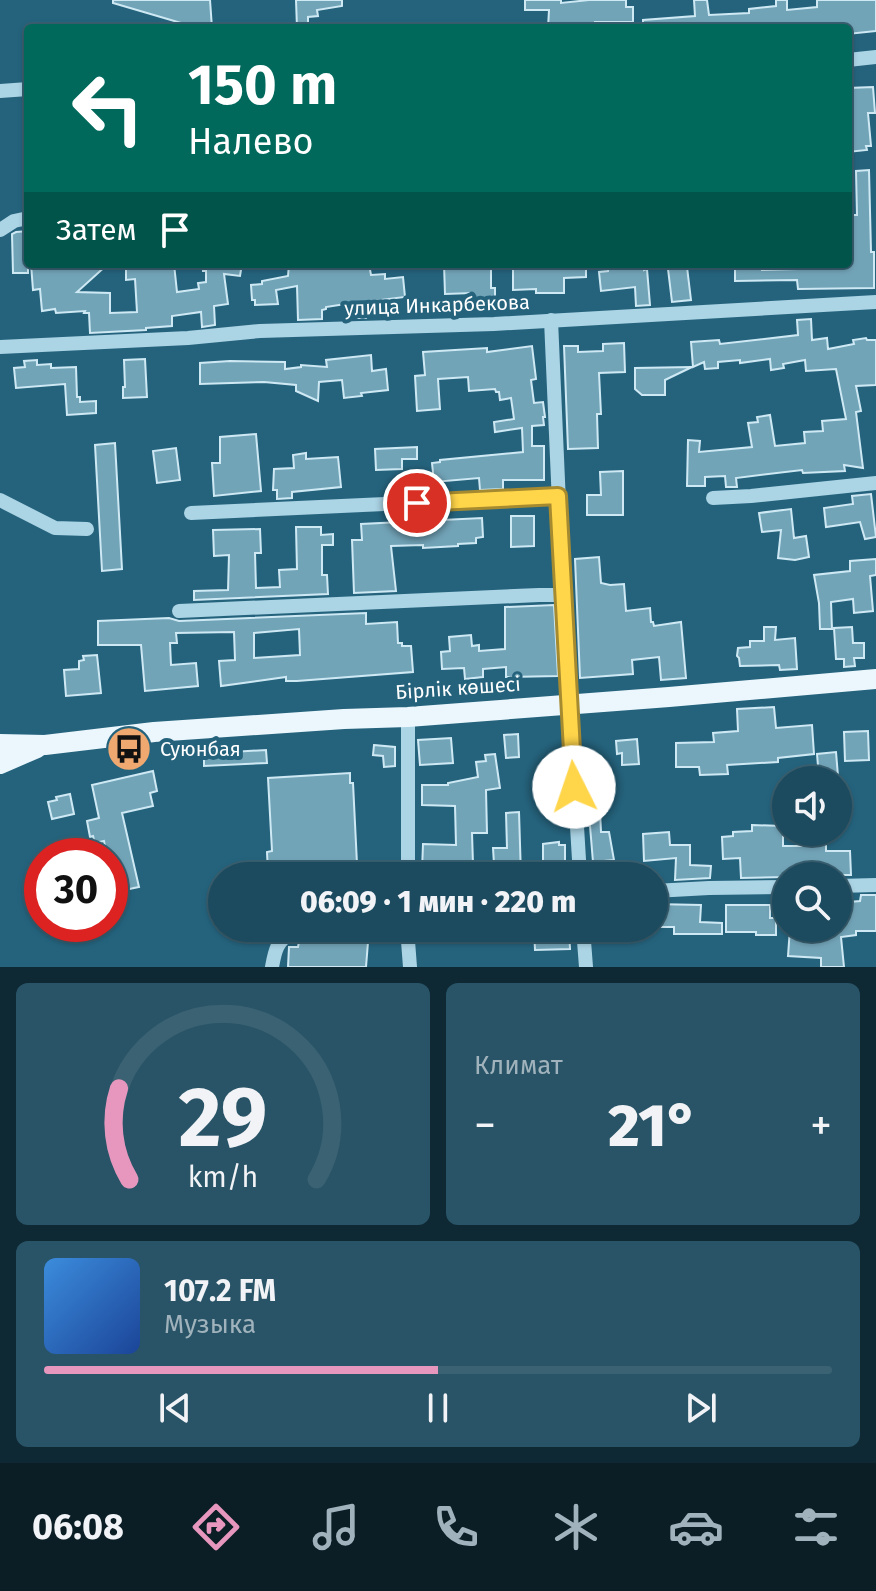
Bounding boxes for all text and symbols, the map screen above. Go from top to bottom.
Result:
text: 150 m [188,52,337,119]
icon: left [56,56,160,160]
text: Налево [188,120,314,164]
icon: arrive [153,208,197,252]
text: Затем [56,212,137,248]
street label: улица Инкарбекова [344,290,530,320]
pin [383,469,451,537]
icon: arrive [395,481,439,525]
street label: Бірлік көшесі [394,672,522,704]
bus stop icon: Суюнбая [105,725,153,773]
place label: Суюнбая [160,737,241,761]
position arrow [532,745,616,829]
map controls [772,766,852,942]
button: sound [772,766,852,846]
speed limit sign: 30 [24,838,128,942]
button: search [772,862,852,942]
text: 06:09 · 1 мин · 220 m [300,884,576,920]
text: Климат [474,1050,563,1081]
text: 29 [179,1068,267,1168]
text: 21° [608,1090,698,1162]
text: − [474,1099,496,1152]
text: + [810,1099,832,1152]
text: km/h [188,1160,258,1195]
text: 107.2 FM [164,1273,276,1309]
text: Музыка [164,1309,256,1340]
icon: previous [153,1386,197,1430]
icon: pause [416,1386,460,1430]
icon: next [679,1386,723,1430]
icon: directions [188,1499,244,1555]
icon: music [308,1499,364,1555]
icon: phone [428,1499,484,1555]
icon: climate [548,1499,604,1555]
icon: car [668,1499,724,1555]
icon: filters [788,1499,844,1555]
text: 06:08 [32,1505,124,1549]

